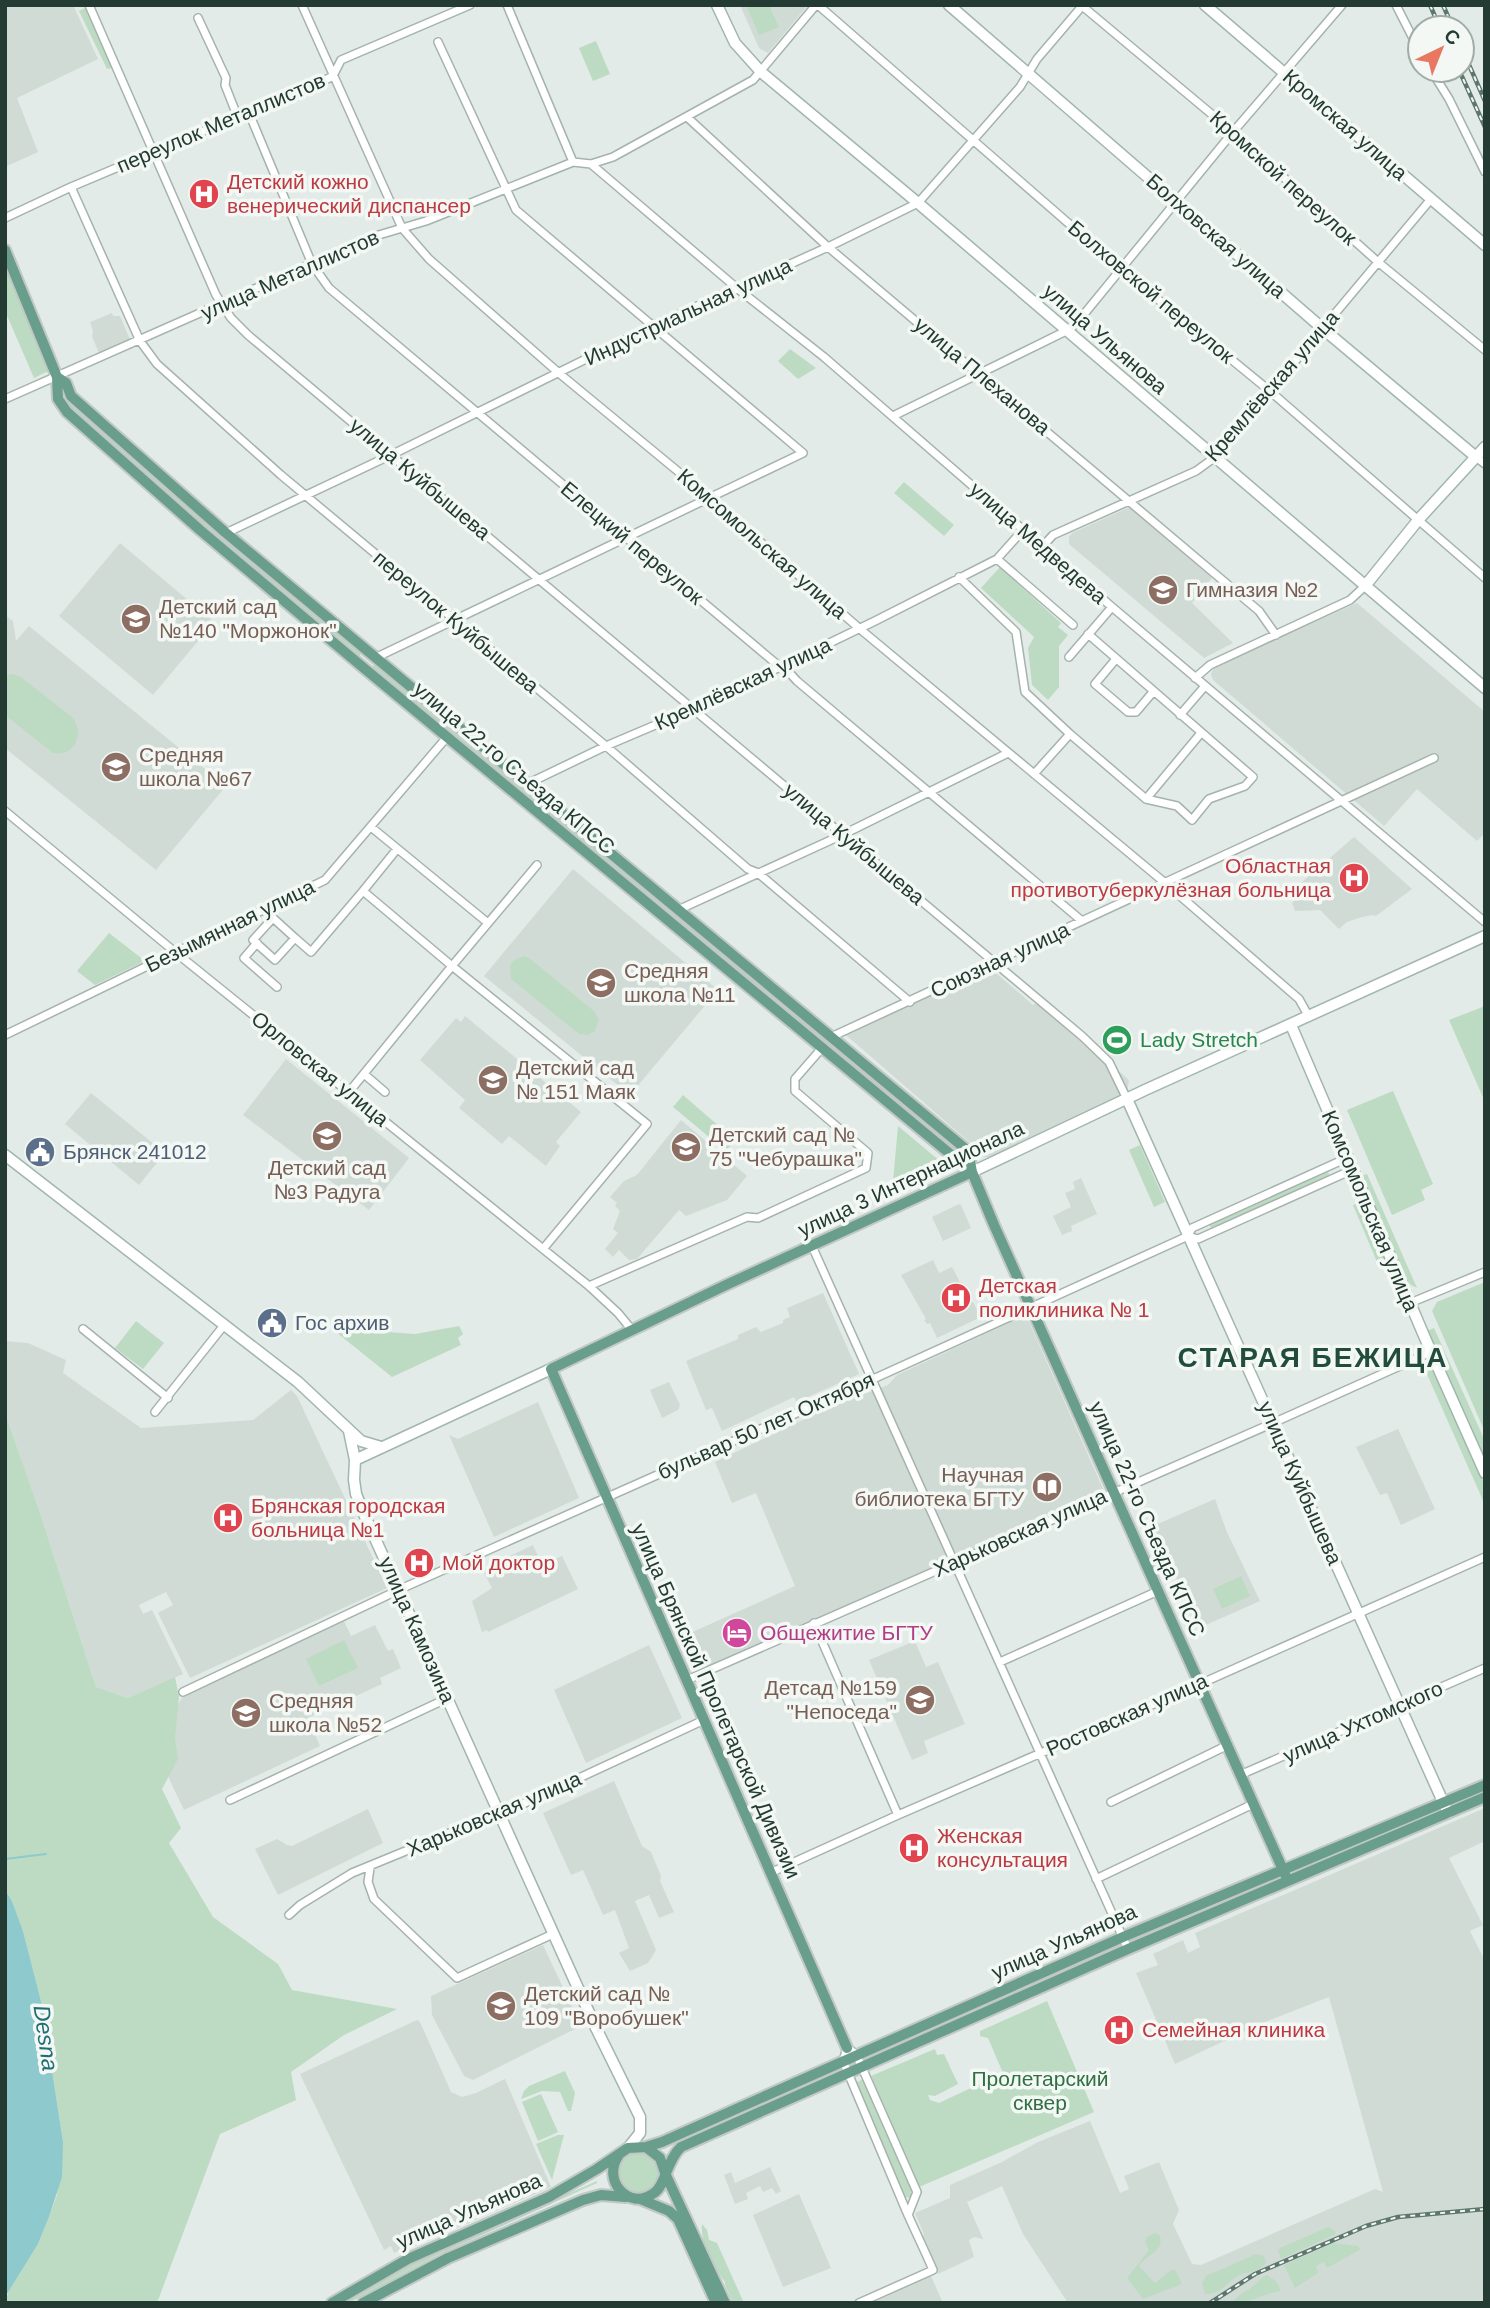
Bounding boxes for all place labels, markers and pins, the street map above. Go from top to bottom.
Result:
place label: Детский кожно венерический диспансер [227,170,471,217]
hospital icon: Детский кожно венерический диспансер [187,177,221,211]
school or university icon: Гимназия №2 [1146,573,1180,607]
place label: Гимназия №2 [1186,578,1318,601]
place label: Детский сад №140 "Моржонок" [159,595,337,642]
school or university icon: Детский сад №140 "Моржонок" [119,602,153,636]
place label: Средняя школа №67 [139,743,252,790]
school or university icon: Средняя школа №67 [99,750,133,784]
place label: Областная противотуберкулёзная больница [1011,854,1331,901]
hospital icon: Областная противотуберкулёзная больница [1337,861,1371,895]
place label: Средняя школа №11 [624,959,736,1006]
school or university icon: Средняя школа №11 [584,966,618,1000]
sports icon: Lady Stretch [1100,1023,1134,1057]
place label: Lady Stretch [1140,1028,1258,1051]
place label: Детский сад № 151 Маяк [516,1056,636,1103]
school or university icon: Детский сад № 151 Маяк [476,1063,510,1097]
school or university icon: Детский сад №3 Радуга [310,1119,344,1153]
place label: Детский сад № 75 "Чебурашка" [709,1123,862,1170]
school or university icon: Детский сад № 75 "Чебурашка" [669,1130,703,1164]
public building icon: Брянск 241012 [23,1135,57,1169]
place label: Брянск 241012 [63,1140,207,1163]
place label: Детский сад №3 Радуга [268,1156,386,1203]
place label: Детская поликлиника № 1 [979,1274,1150,1321]
hospital icon: Детская поликлиника № 1 [939,1281,973,1315]
public building icon: Гос архив [255,1306,289,1340]
place label: Гос архив [295,1311,390,1334]
place label: Научная библиотека БГТУ [854,1463,1025,1510]
library icon: Научная библиотека БГТУ [1030,1470,1064,1504]
place label: Брянская городская больница №1 [251,1494,445,1541]
hospital icon: Брянская городская больница №1 [211,1501,245,1535]
hospital icon: Мой доктор [402,1546,436,1580]
place label: Мой доктор [442,1551,555,1574]
hotel icon: Общежитие БГТУ [720,1616,754,1650]
place label: Общежитие БГТУ [760,1621,933,1644]
place label: Детсад №159 "Непоседа" [765,1676,897,1723]
school or university icon: Детсад №159 "Непоседа" [903,1683,937,1717]
place label: Средняя школа №52 [269,1689,382,1736]
school or university icon: Средняя школа №52 [229,1696,263,1730]
place label: Женская консультация [937,1824,1068,1871]
hospital icon: Женская консультация [897,1831,931,1865]
place label: Детский сад № 109 "Воробушек" [524,1982,689,2029]
school or university icon: Детский сад № 109 "Воробушек" [484,1989,518,2023]
hospital icon: Семейная клиника [1102,2013,1136,2047]
place label: Семейная клиника [1142,2018,1326,2041]

